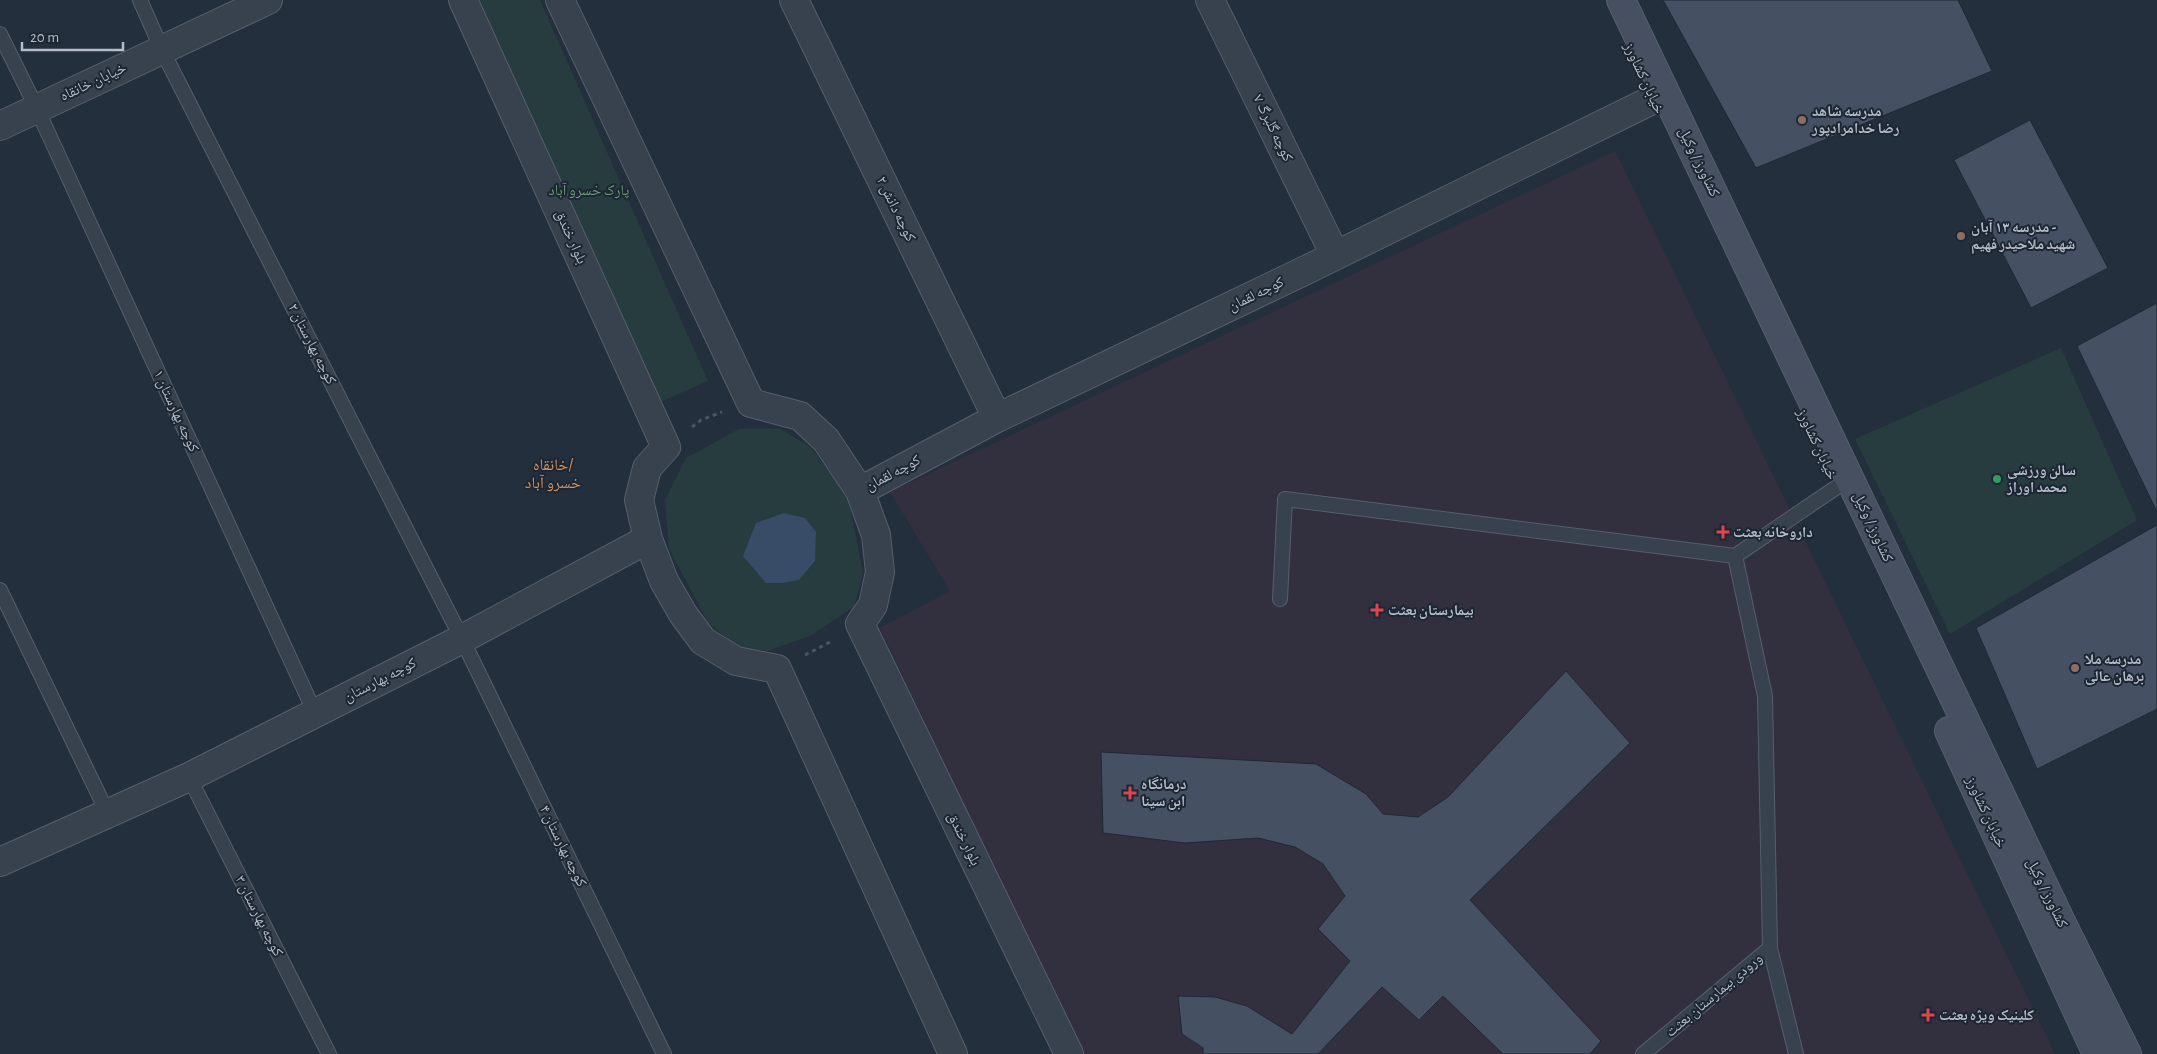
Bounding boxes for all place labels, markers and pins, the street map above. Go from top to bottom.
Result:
place label: مدرسه شاهد رضا خدامرادپور [1811,104,1900,137]
marker: مدرسه شاهد رضا خدامرادپور [1796,114,1808,126]
place label: مدرسه ۱۳ آبان - شهید ملاحیدر فهیم [1971,219,2075,254]
marker: مدرسه ۱۳ آبان - شهید ملاحیدر فهیم [1955,230,1967,242]
place label: سالن ورزشی محمد اوراز [2006,463,2076,495]
marker: سالن ورزشی محمد اوراز [1991,473,2003,485]
place label: داروخانه بعثت [1733,525,1813,540]
marker: داروخانه بعثت [1717,526,1729,538]
marker: بیمارستان بعثت [1370,603,1384,617]
place label: بیمارستان بعثت [1388,603,1474,619]
place label: مدرسه ملا برهان عالی [2085,652,2144,685]
marker: مدرسه ملا برهان عالی [2069,662,2081,674]
place label: درمانگاه ابن سینا [1141,776,1186,810]
marker: درمانگاه ابن سینا [1123,786,1137,800]
marker: کلینیک ویژه بعثت [1921,1008,1935,1022]
place label: کلینیک ویژه بعثت [1939,1008,2034,1023]

